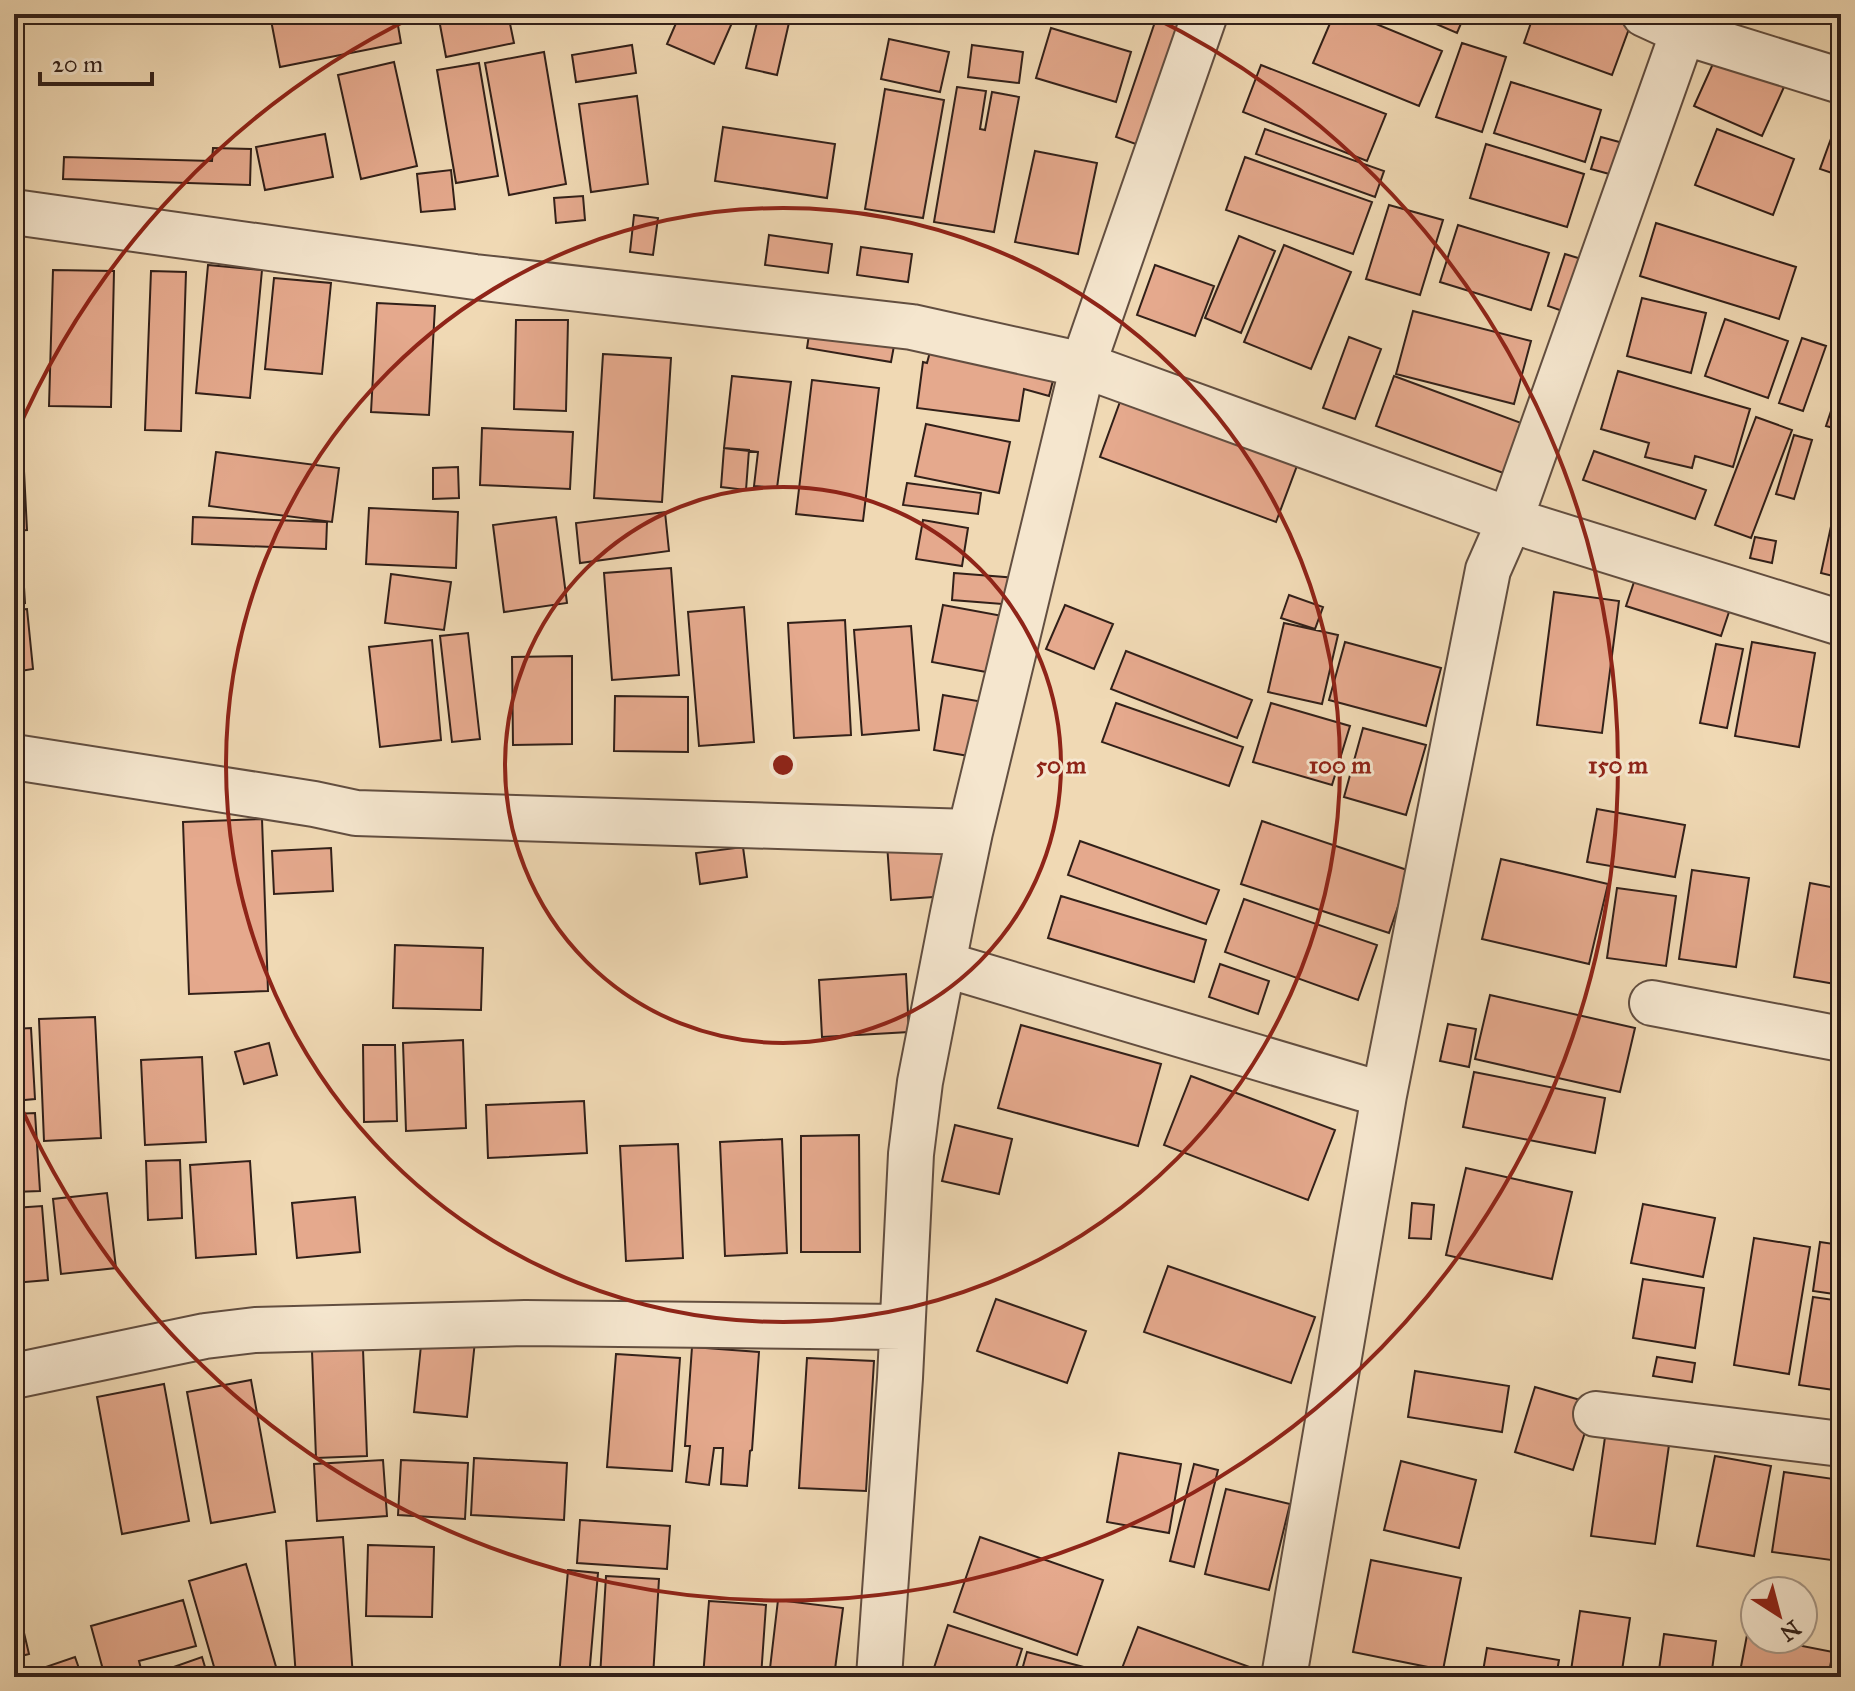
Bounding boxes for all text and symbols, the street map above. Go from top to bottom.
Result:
scale bar [40,36,152,86]
text: 20 m [52,49,103,79]
text: 50 m [1036,750,1087,780]
text: 100 m [1309,750,1372,780]
text: 150 m [1588,750,1649,780]
centre of rings [769,751,797,779]
north arrow [1739,1575,1819,1655]
text: N [1775,1614,1806,1647]

